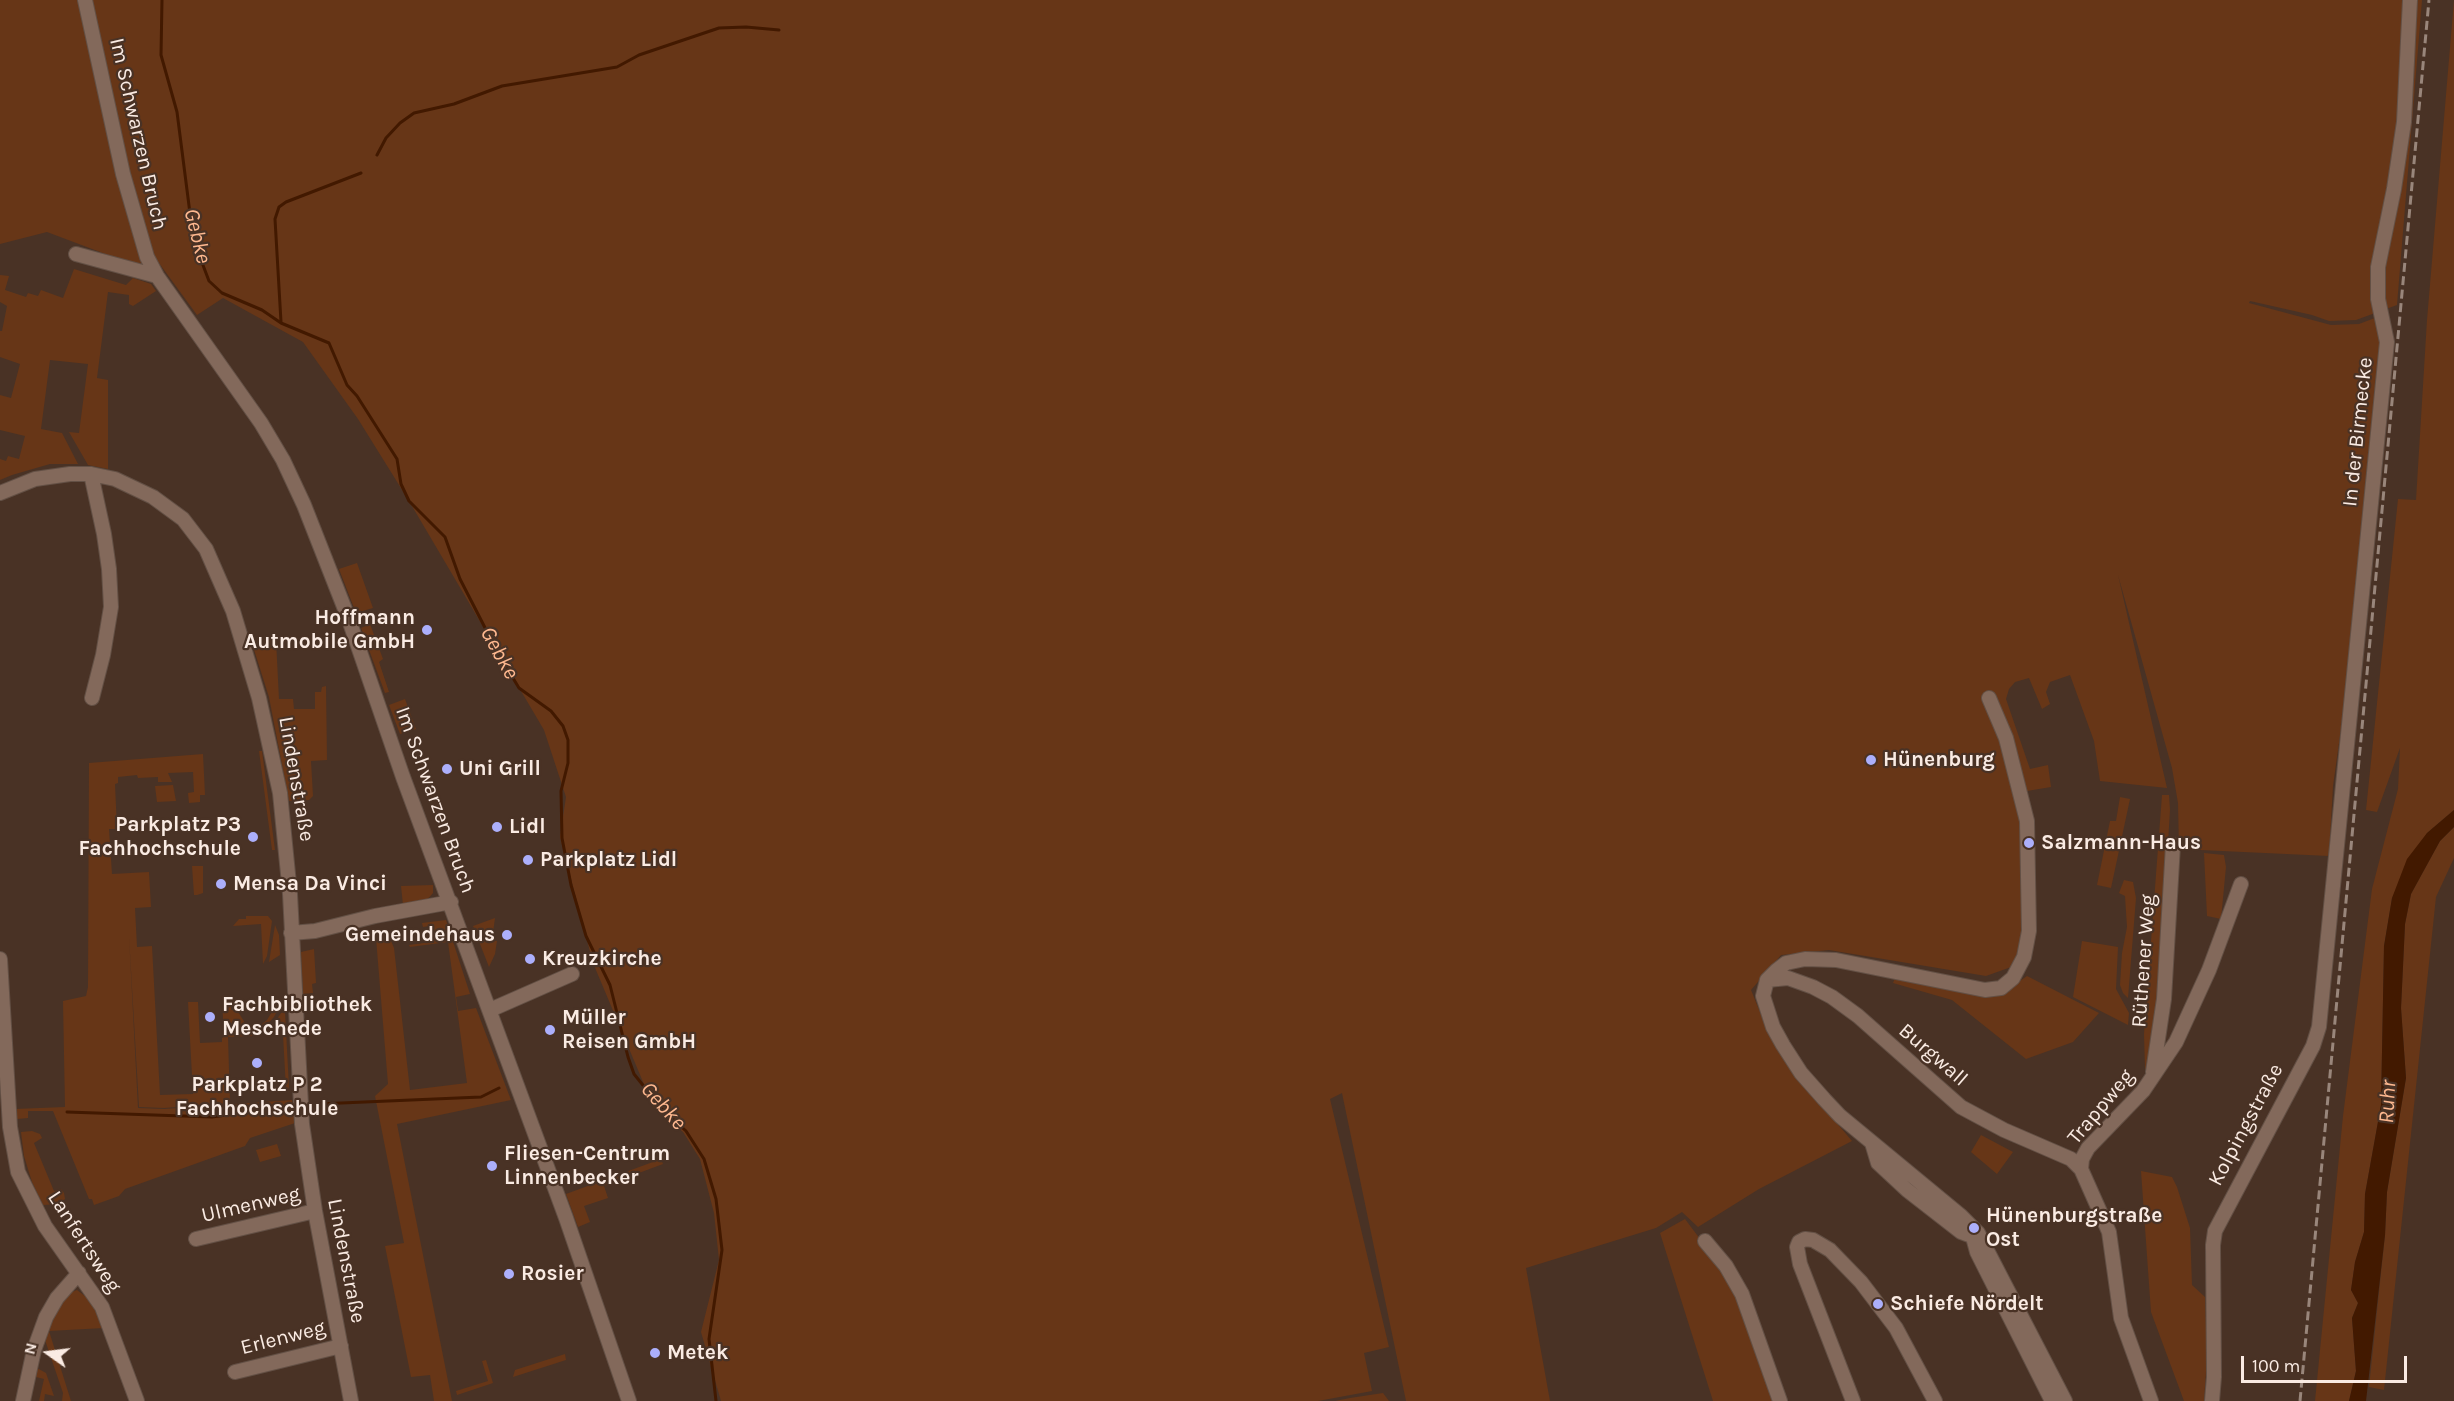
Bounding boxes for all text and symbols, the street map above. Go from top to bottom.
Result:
street label: Im Schwarzen Bruch [104,36,172,232]
water label: Gebke [177,206,217,266]
street label: In der Birmecke [2338,356,2378,508]
place label: Hoffmann Autmobile GmbH [244,605,415,655]
water label: Gebke [474,622,524,684]
marker: Hoffmann Autmobile GmbH [420,623,434,637]
street label: Im Schwarzen Bruch [390,703,480,897]
street label: Lindenstraße [273,715,319,843]
place label: Hünenburg [1883,747,1995,773]
marker: Hünenburg [1864,753,1878,767]
place label: Uni Grill [459,756,541,782]
marker: Uni Grill [440,762,454,776]
place label: Parkplatz P3 Fachhochschule [78,812,241,862]
place label: Lidl [509,814,546,840]
marker: Lidl [490,820,504,834]
marker: Parkplatz P3 Fachhochschule [246,830,260,844]
place label: Salzmann-Haus [2041,830,2201,856]
marker: Salzmann-Haus [2022,836,2036,850]
place label: Parkplatz Lidl [540,847,677,873]
marker: Parkplatz Lidl [521,853,535,867]
place label: Mensa Da Vinci [233,871,387,897]
marker: Mensa Da Vinci [214,877,228,891]
street label: Rüthener Weg [2127,893,2161,1029]
place label: Gemeindehaus [345,922,495,948]
marker: Gemeindehaus [500,928,514,942]
place label: Kreuzkirche [542,946,662,972]
marker: Kreuzkirche [523,952,537,966]
place label: Fachbibliothek Meschede [222,992,372,1042]
place label: Müller Reisen GmbH [562,1005,696,1055]
marker: Fachbibliothek Meschede [203,1010,217,1024]
street label: Burgwall [1893,1018,1973,1092]
marker: Müller Reisen GmbH [543,1023,557,1037]
marker: Parkplatz P 2 Fachhochschule [250,1056,264,1070]
street label: Kolpingstraße [2203,1060,2289,1190]
street label: Trappweg [2062,1064,2140,1150]
place label: Parkplatz P 2 Fachhochschule [176,1072,338,1122]
water label: Gebke [634,1076,692,1136]
water label: Ruhr [2374,1080,2402,1124]
place label: Fliesen-Centrum Linnenbecker [504,1141,670,1191]
marker: Fliesen-Centrum Linnenbecker [485,1159,499,1173]
street label: Ulmenweg [199,1181,303,1229]
street label: Lanfertsweg [42,1186,126,1298]
street label: Lindenstraße [322,1197,370,1325]
place label: Hünenburgstraße Ost [1986,1203,2162,1253]
marker: Hünenburgstraße Ost [1967,1221,1981,1235]
place label: Rosier [521,1261,584,1287]
marker: Rosier [502,1267,516,1281]
place label: Schiefe Nördelt [1890,1291,2044,1317]
marker: Schiefe Nördelt [1871,1297,1885,1311]
street label: Erlenweg [238,1315,328,1361]
north arrow [18,1323,78,1383]
place label: Metek [667,1340,728,1366]
text: N [19,1341,41,1356]
scale bar [2244,1344,2410,1382]
marker: Metek [648,1346,662,1360]
text: 100 m [2252,1355,2300,1377]

